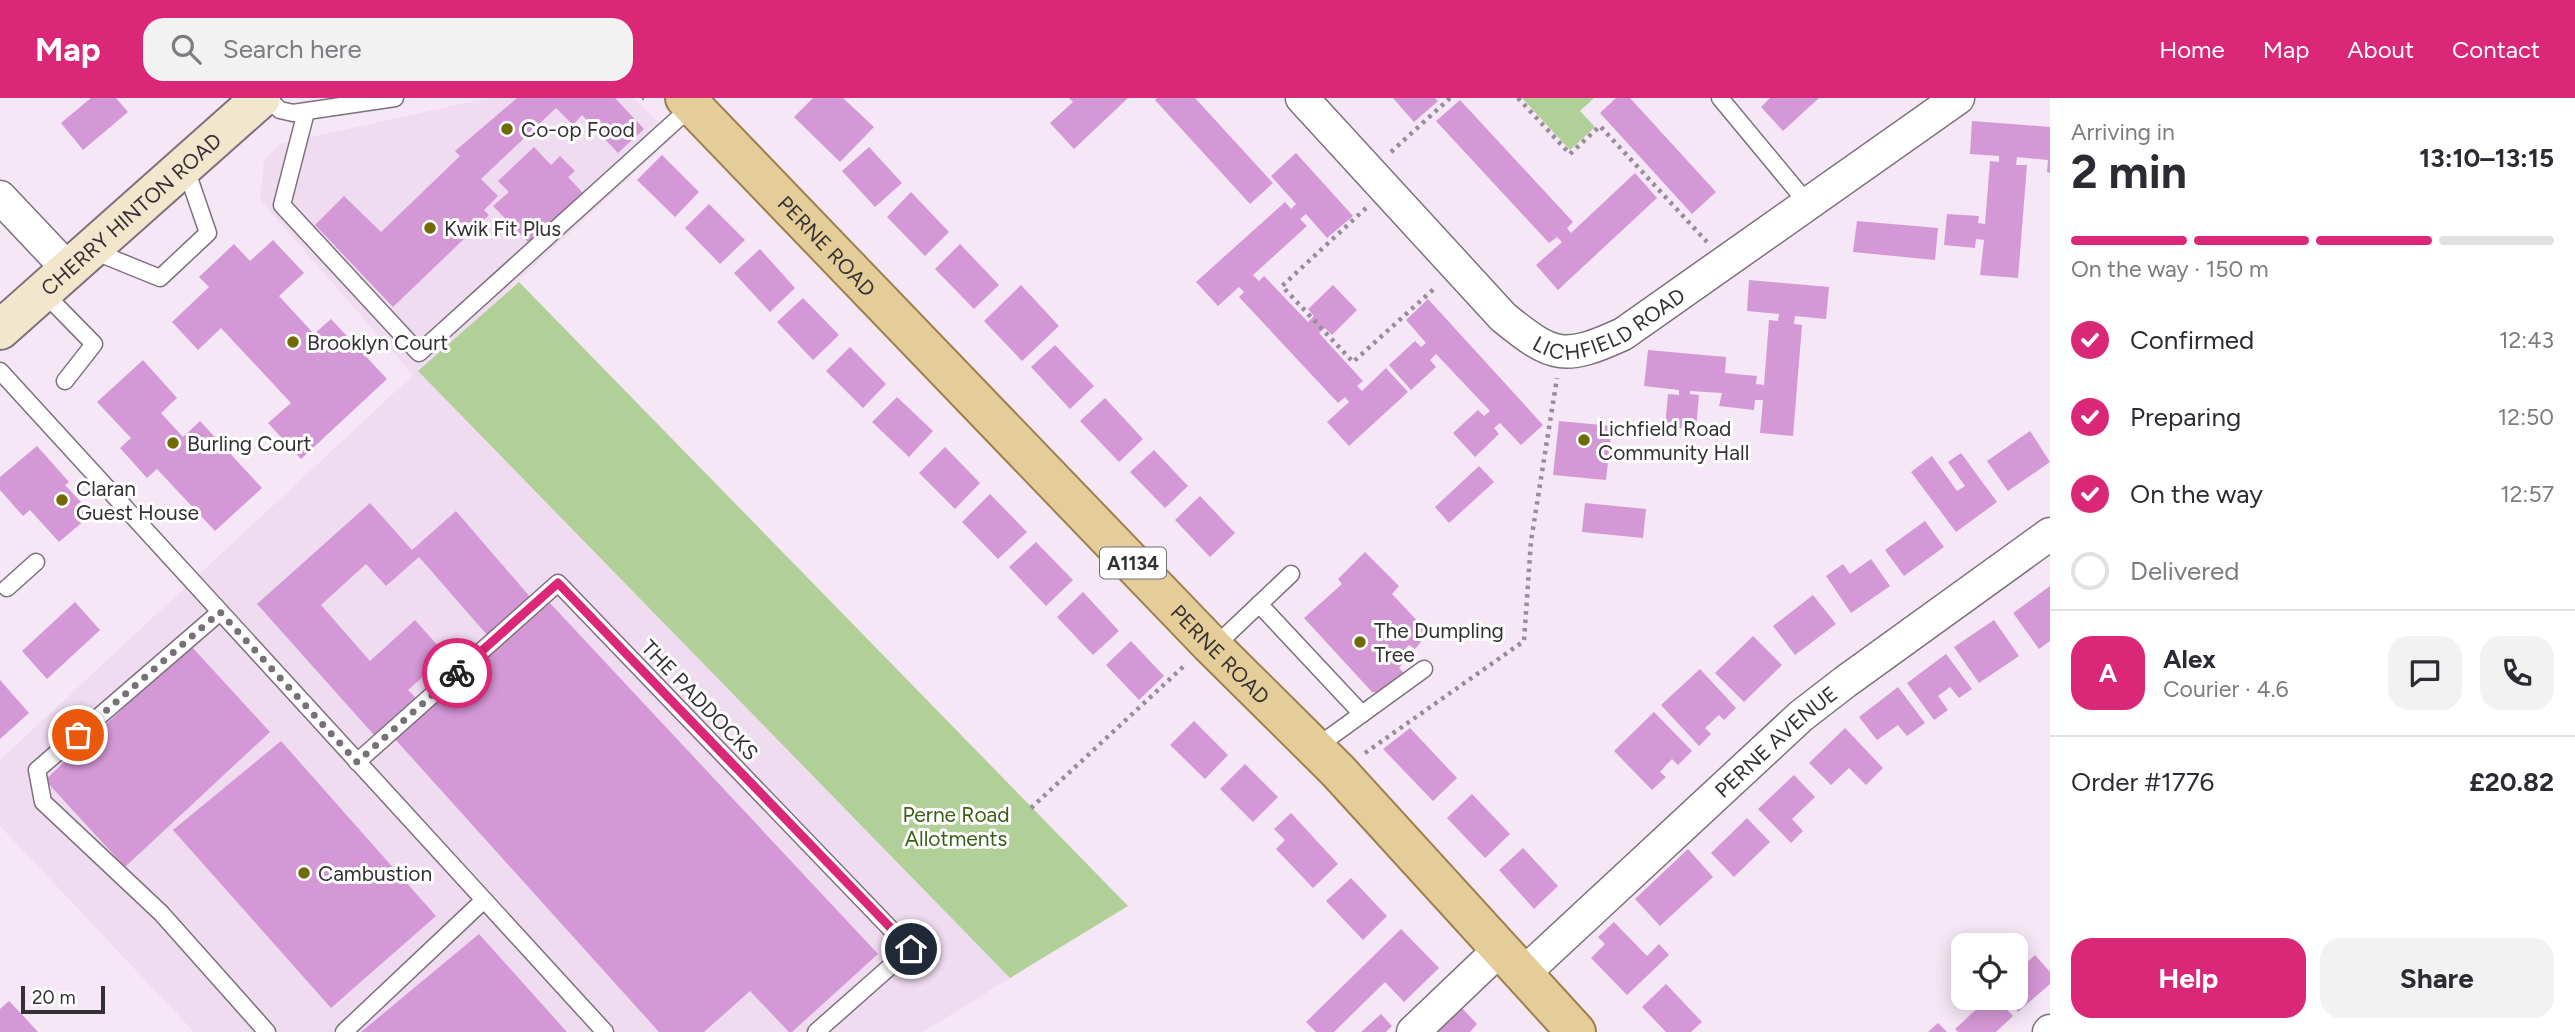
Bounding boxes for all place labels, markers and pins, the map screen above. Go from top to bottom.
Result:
place label: Co-op Food [521,117,635,142]
marker: Co-op Food [499,121,515,137]
place label: Kwik Fit Plus [444,216,561,241]
marker: Kwik Fit Plus [422,220,438,236]
place label: Brooklyn Court [307,330,448,355]
marker: Brooklyn Court [285,334,301,350]
place label: Lichfield Road Community Hall [1598,416,1749,465]
place label: Burling Court [187,431,312,456]
marker: Lichfield Road Community Hall [1576,432,1592,448]
marker: Burling Court [165,435,181,451]
place label: Claran Guest House [76,476,199,525]
marker: Claran Guest House [54,492,70,508]
place label: The Dumpling Tree [1374,618,1504,667]
marker: The Dumpling Tree [1352,634,1368,650]
pin [48,705,108,765]
place label: Cambustion [318,861,432,886]
marker: Cambustion [296,865,312,881]
pin [881,919,941,979]

